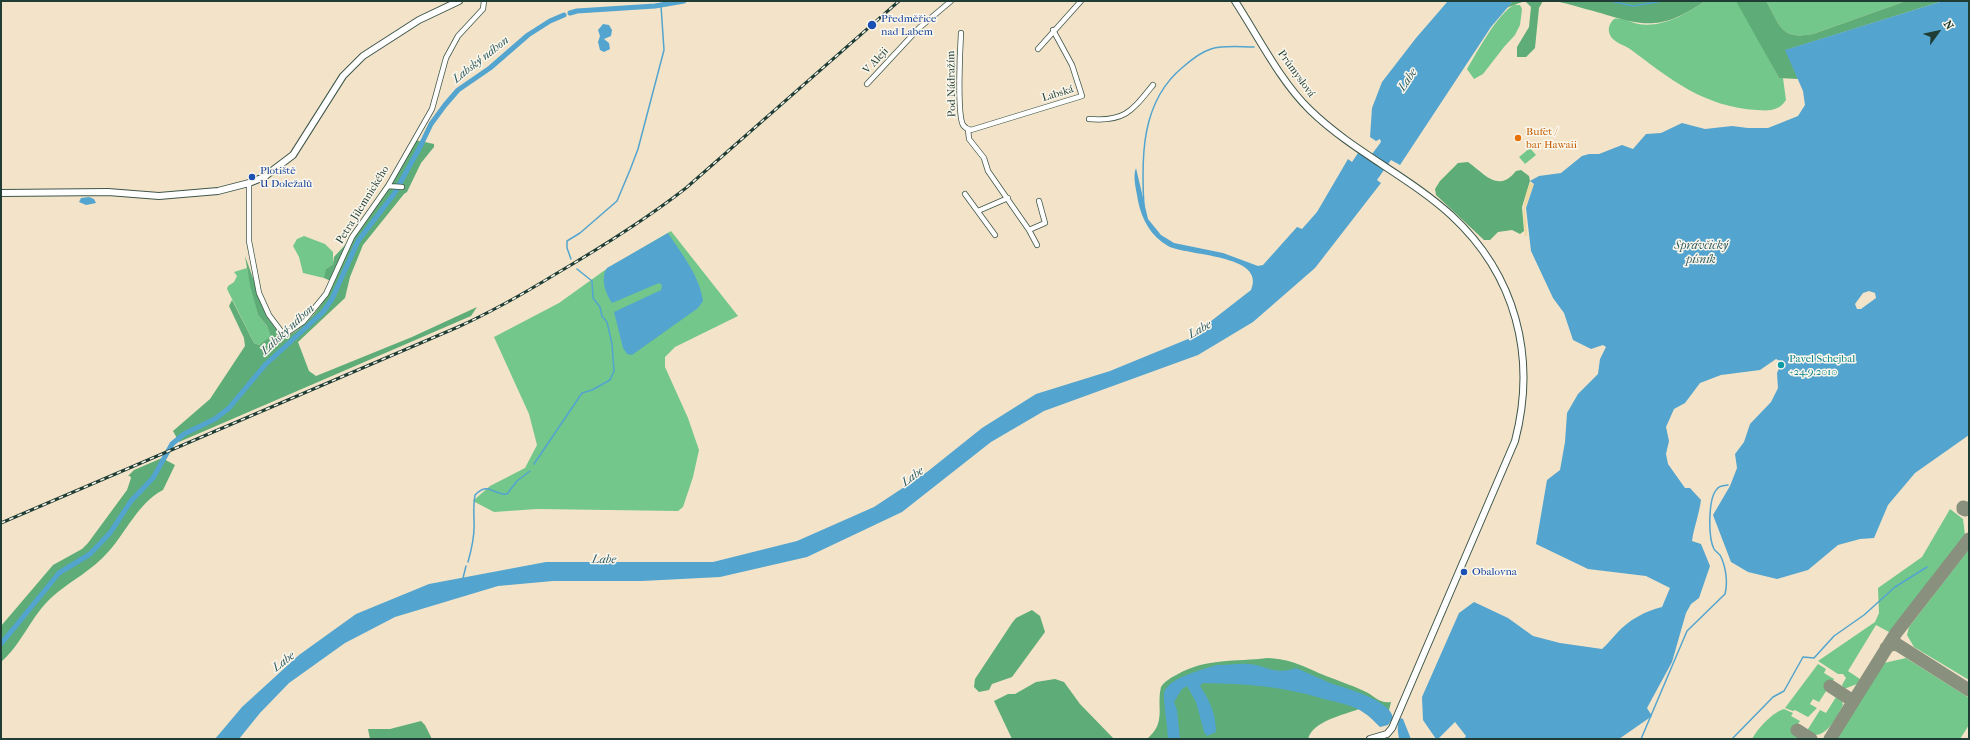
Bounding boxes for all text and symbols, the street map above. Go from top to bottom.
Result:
place label: Předměřice nad Labem [881,12,936,38]
north arrow [1918,12,1958,52]
text: N [1941,18,1956,32]
marker: Předměřice nad Labem [866,19,878,31]
water label: Labský náhon [450,33,512,87]
street label: V Aleji [861,45,891,77]
street label: Průmyslová [1274,48,1318,100]
street label: Pod Nádražím [945,51,959,117]
water label: Labe [1395,66,1421,94]
street label: Labská [1041,83,1075,105]
place label: Bufet / bar Hawaii [1526,125,1577,151]
marker: Bufet / bar Hawaii [1513,133,1523,143]
street label: Petra Jilemnického [334,163,392,247]
place label: Plotiště U Doležalů [260,164,312,190]
marker: Plotiště U Doležalů [247,172,257,182]
water label: Správčický písník [1674,239,1728,267]
water label: Labský náhon [258,302,318,358]
water label: Labe [1186,318,1214,342]
place label: Pavel Schejbal +24.9.2010 [1789,352,1855,378]
marker: Pavel Schejbal +24.9.2010 [1776,360,1786,370]
water label: Labe [899,464,927,490]
water label: Labe [592,553,616,567]
place label: Obalovna [1472,565,1517,579]
marker: Obalovna [1459,567,1469,577]
water label: Labe [270,649,298,675]

